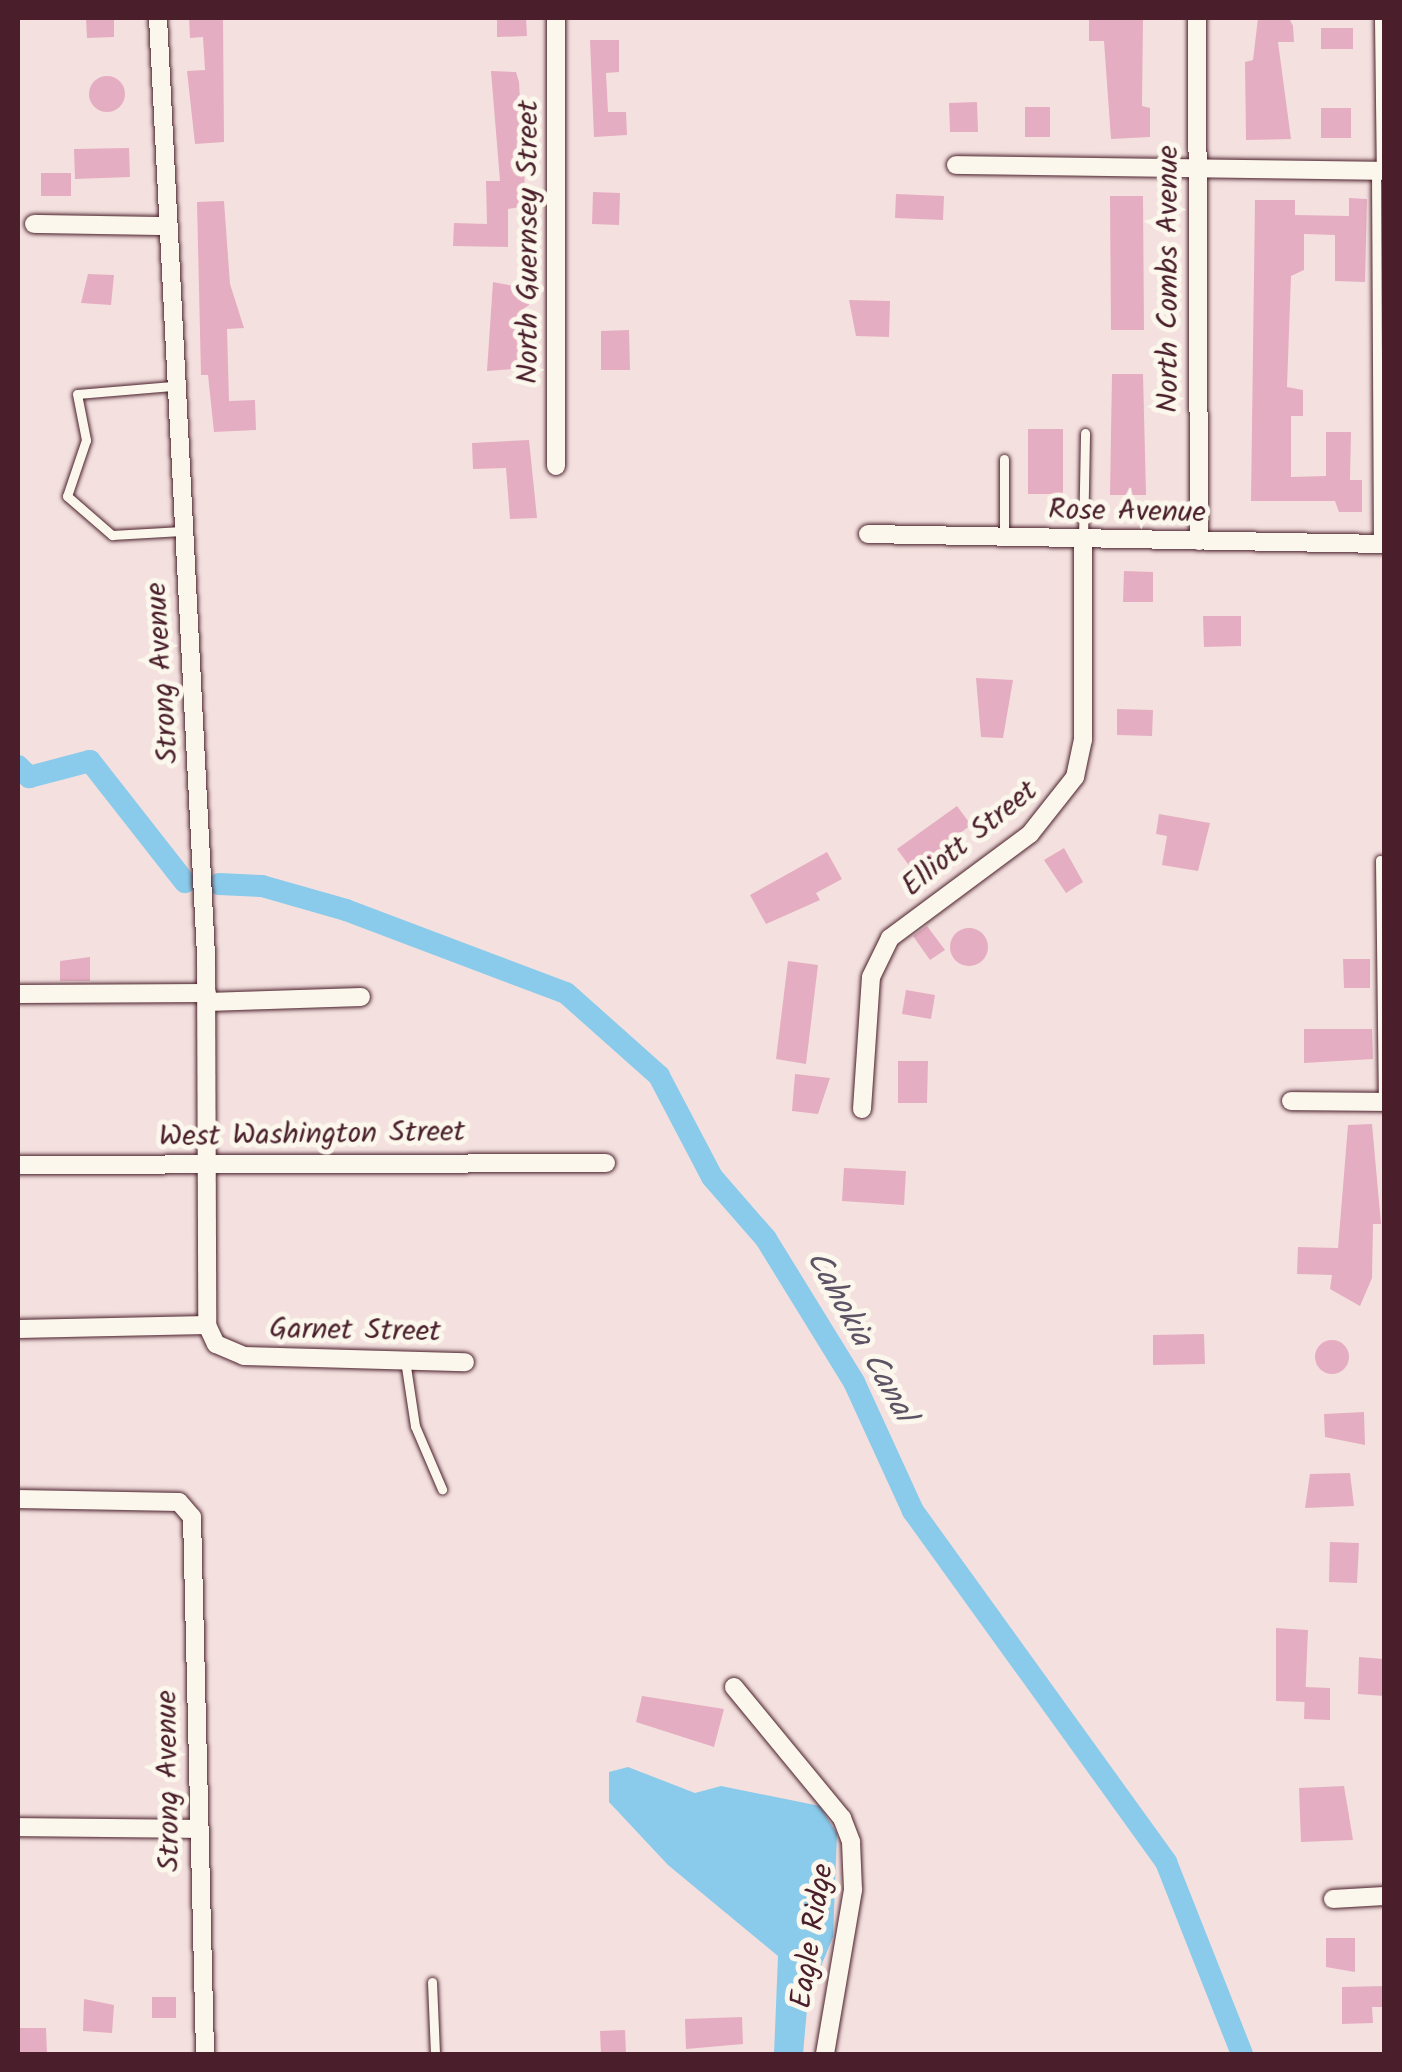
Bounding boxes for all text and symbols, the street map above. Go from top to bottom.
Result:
street label: North Guernsey Street [511,100,547,384]
street label: North Combs Avenue [1151,145,1187,413]
street label: Rose Avenue [1048,493,1206,531]
street label: Strong Avenue [139,581,187,765]
street label: Elliott Street [895,773,1045,905]
street label: West Washington Street [158,1114,466,1156]
water label: Cahokia Canal [796,1244,922,1430]
street label: Garnet Street [269,1312,441,1350]
street label: Strong Avenue [149,1690,189,1872]
street label: Eagle Ridge [784,1861,842,2011]

